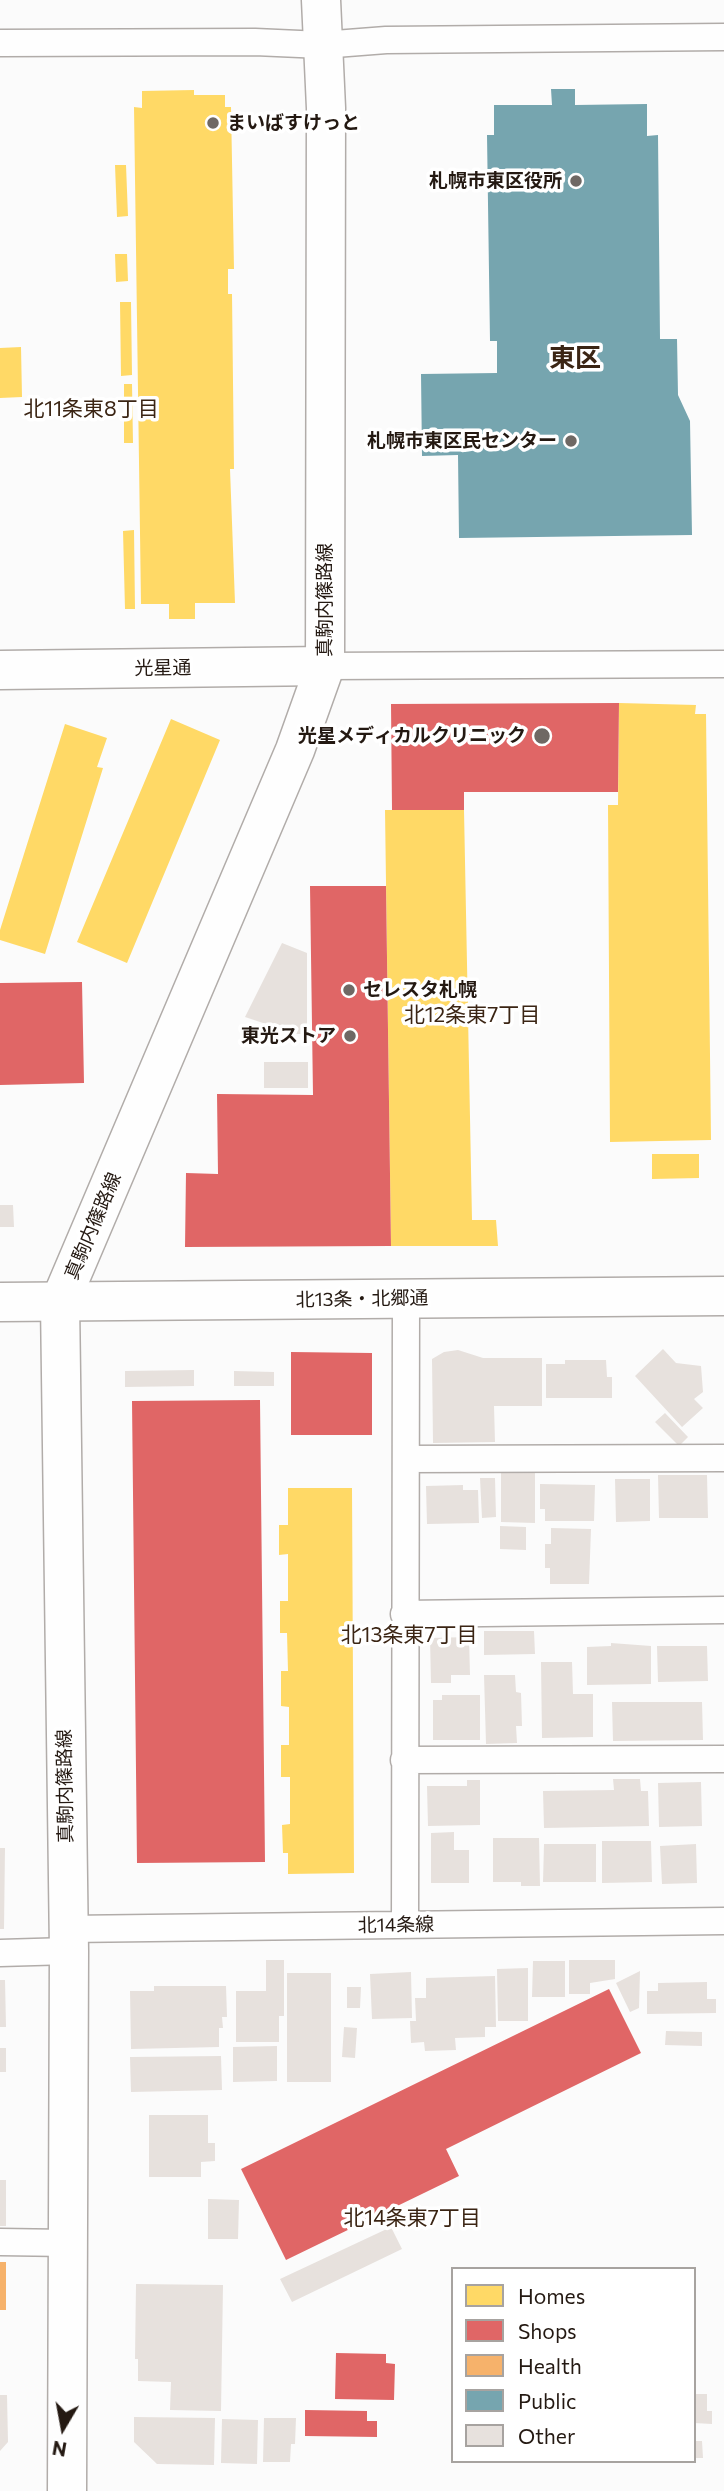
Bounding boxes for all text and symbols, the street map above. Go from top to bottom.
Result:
place label: まいばすけっと [227,112,360,134]
marker: まいばすけっと [205,115,221,131]
place label: 札幌市東区役所 [429,170,562,192]
marker: 札幌市東区役所 [568,173,584,189]
district label: 東区 [549,342,601,374]
district label: 北11条東8丁目 [23,396,159,422]
place label: 札幌市東区民センター [367,430,557,452]
marker: 札幌市東区民センター [563,433,579,449]
street label: 真駒内篠路線 [314,543,336,657]
street label: 光星通 [134,656,192,680]
place label: 光星メディカルクリニック [298,725,526,747]
marker: 光星メディカルクリニック [532,726,552,746]
place label: セレスタ札幌 [363,979,477,1001]
marker: セレスタ札幌 [341,982,357,998]
district label: 北12条東7丁目 [404,1002,540,1028]
place label: 東光ストア [241,1025,336,1047]
marker: 東光ストア [342,1028,358,1044]
street label: 真駒内篠路線 [60,1169,126,1283]
street label: 北13条・北郷通 [295,1286,429,1312]
district label: 北13条東7丁目 [340,1622,478,1648]
street label: 真駒内篠路線 [53,1729,77,1843]
street label: 北14条線 [358,1913,434,1937]
district label: 北14条東7丁目 [343,2205,481,2231]
legend [451,2267,696,2463]
text: Homes [518,2283,585,2308]
text: Shops [518,2318,577,2343]
text: Health [518,2353,582,2378]
text: Public [518,2388,576,2413]
north arrow [28,2393,98,2463]
text: Other [518,2423,575,2448]
text: N [50,2437,68,2462]

